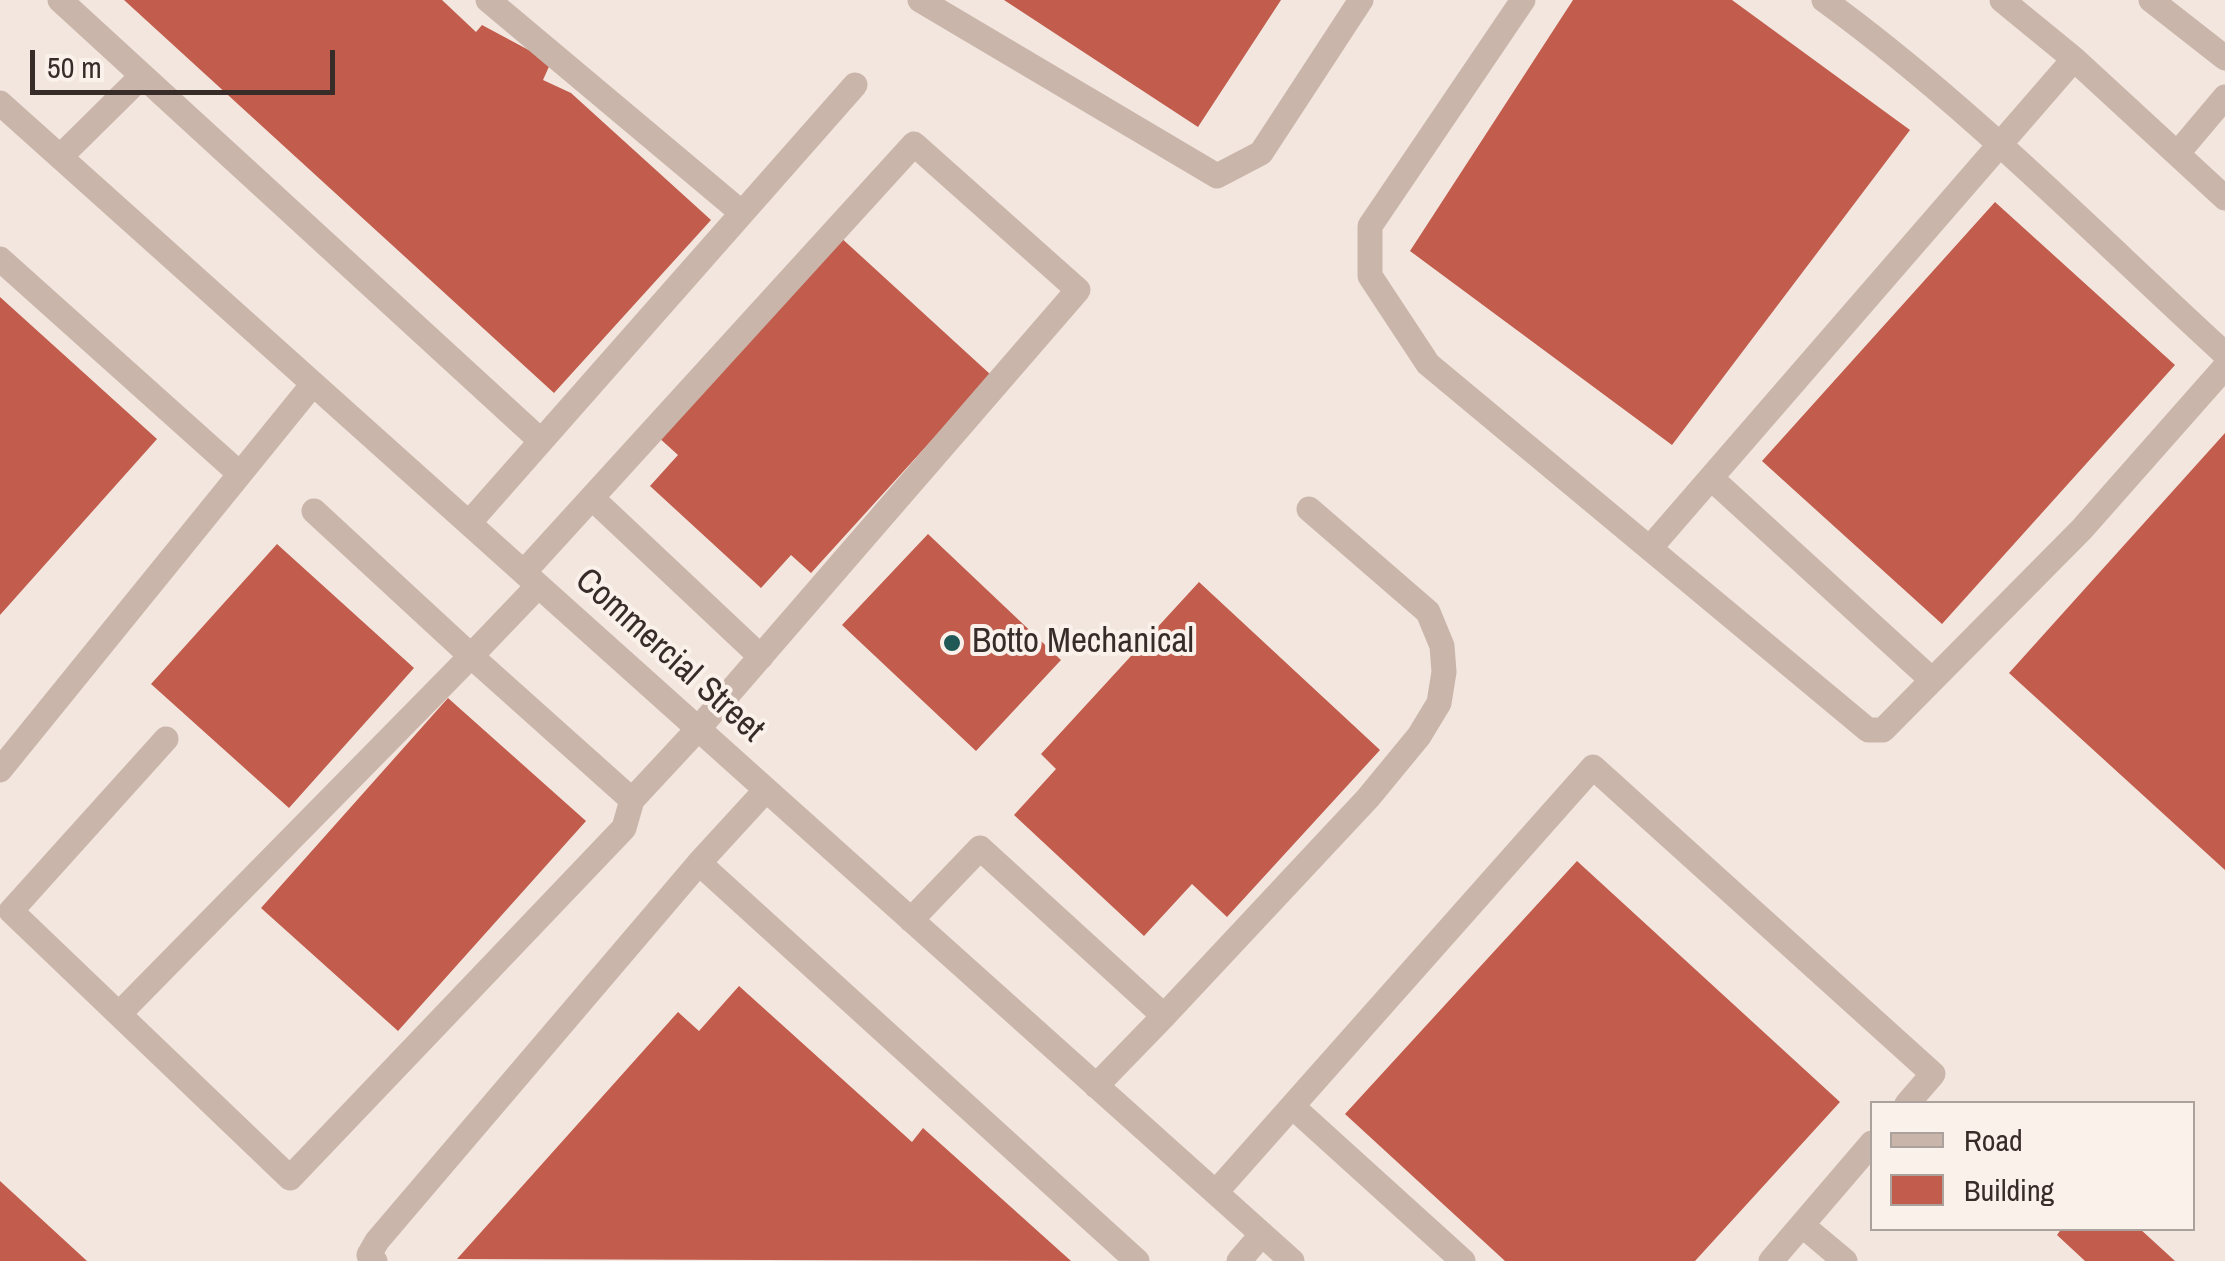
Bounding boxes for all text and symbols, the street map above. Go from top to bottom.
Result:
scale bar [35,30,340,92]
text: 50 m [47,47,102,87]
street label: Commercial Street [566,560,772,752]
place label: Botto Mechanical [972,622,1194,664]
marker: Botto Mechanical [941,632,963,654]
legend [1870,1101,2195,1231]
text: Road [1964,1120,2023,1160]
text: Building [1964,1170,2054,1210]

